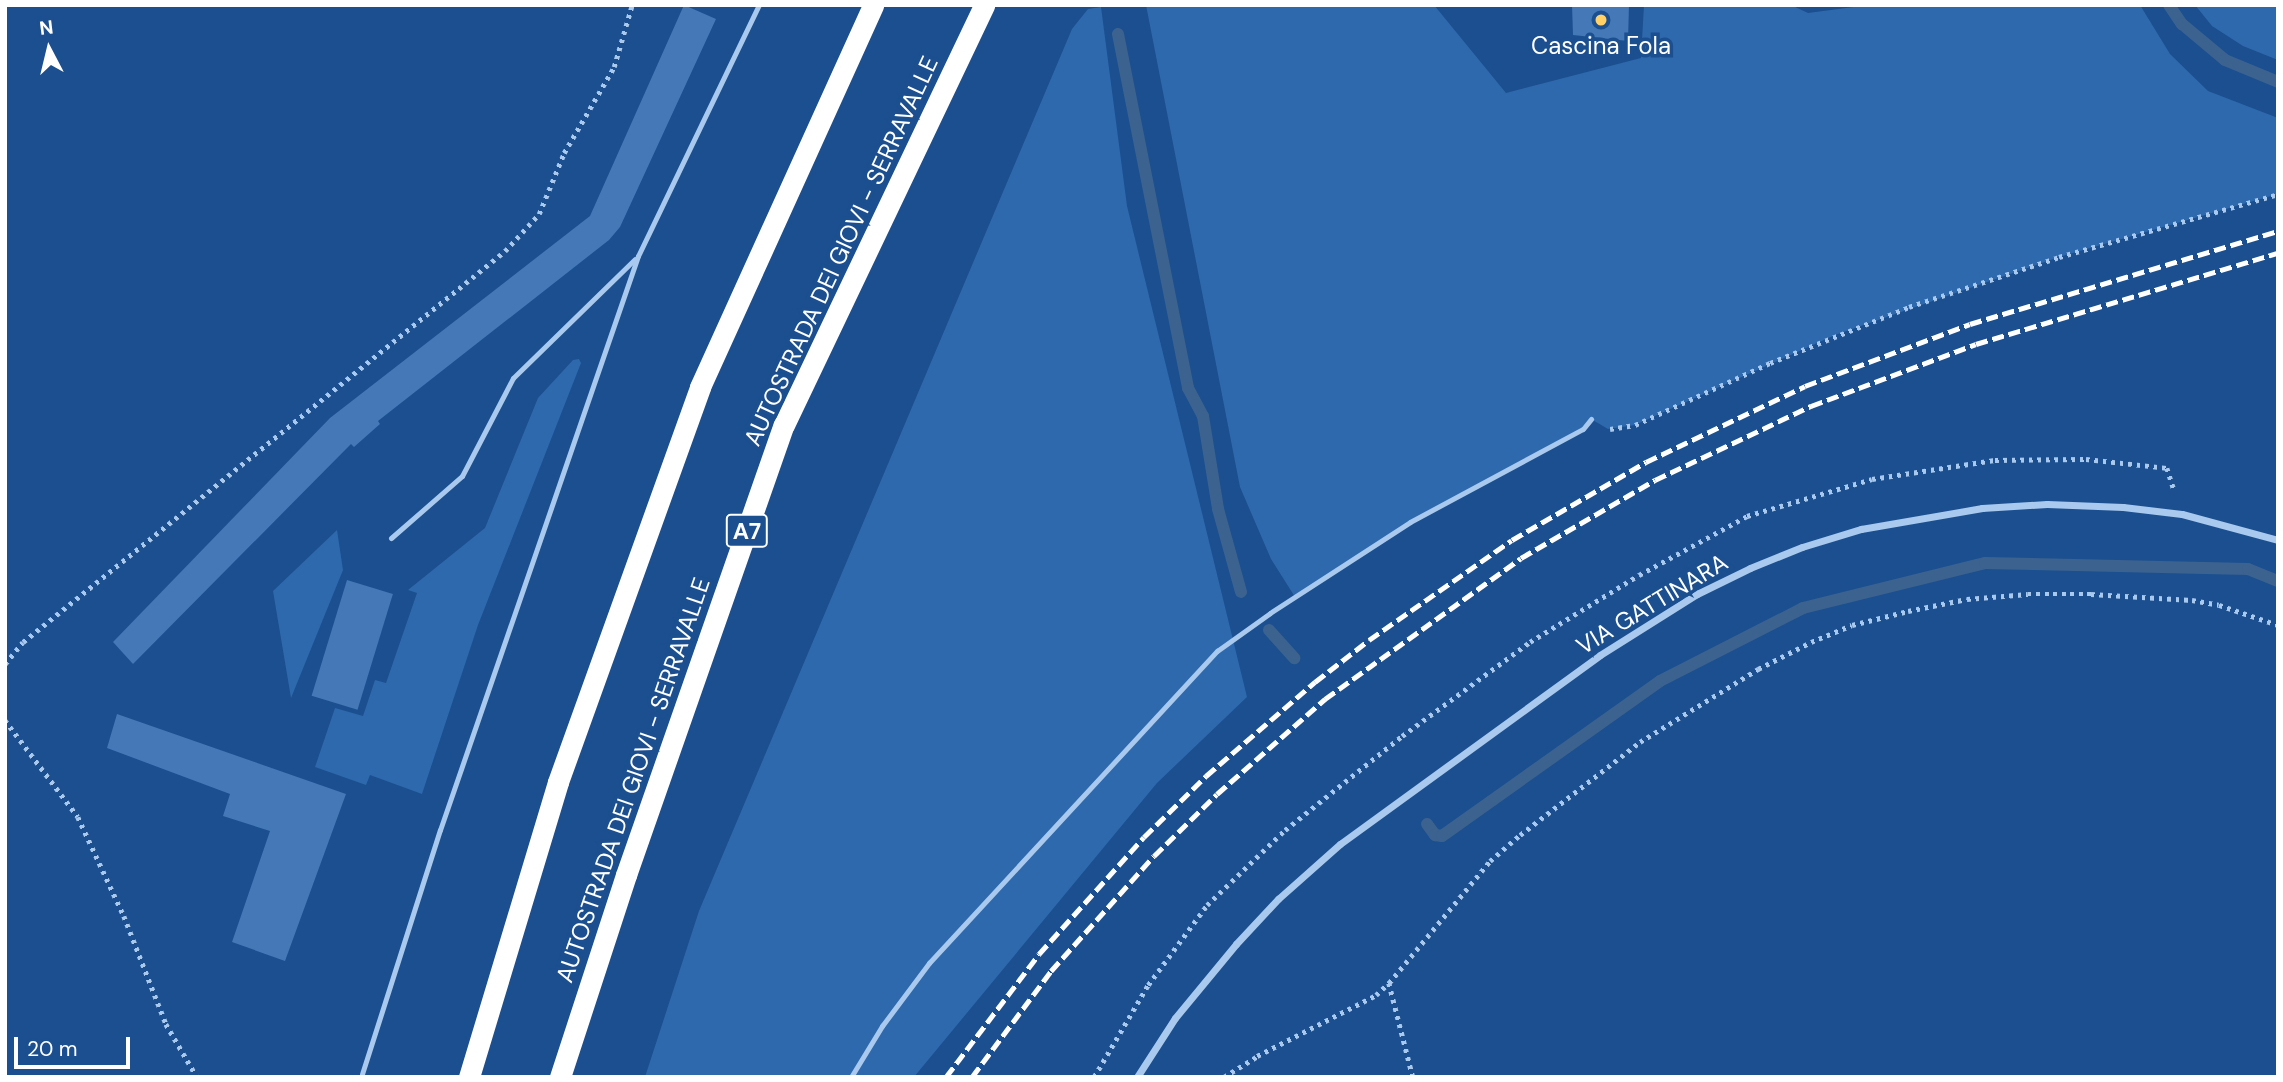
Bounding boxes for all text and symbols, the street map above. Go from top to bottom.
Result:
marker: Cascina Fola [1593,12,1609,28]
north arrow [14,14,84,84]
text: N [38,14,55,41]
place label: Cascina Fola [1531,32,1671,60]
street label: AUTOSTRADA DEI GIOVI - SERRAVALLE [738,52,944,450]
road number: A7 [724,512,770,551]
street label: VIA GATTINARA [1571,547,1733,661]
street label: AUTOSTRADA DEI GIOVI - SERRAVALLE [550,574,716,986]
scale bar [18,1023,133,1066]
text: 20 m [27,1035,78,1063]

